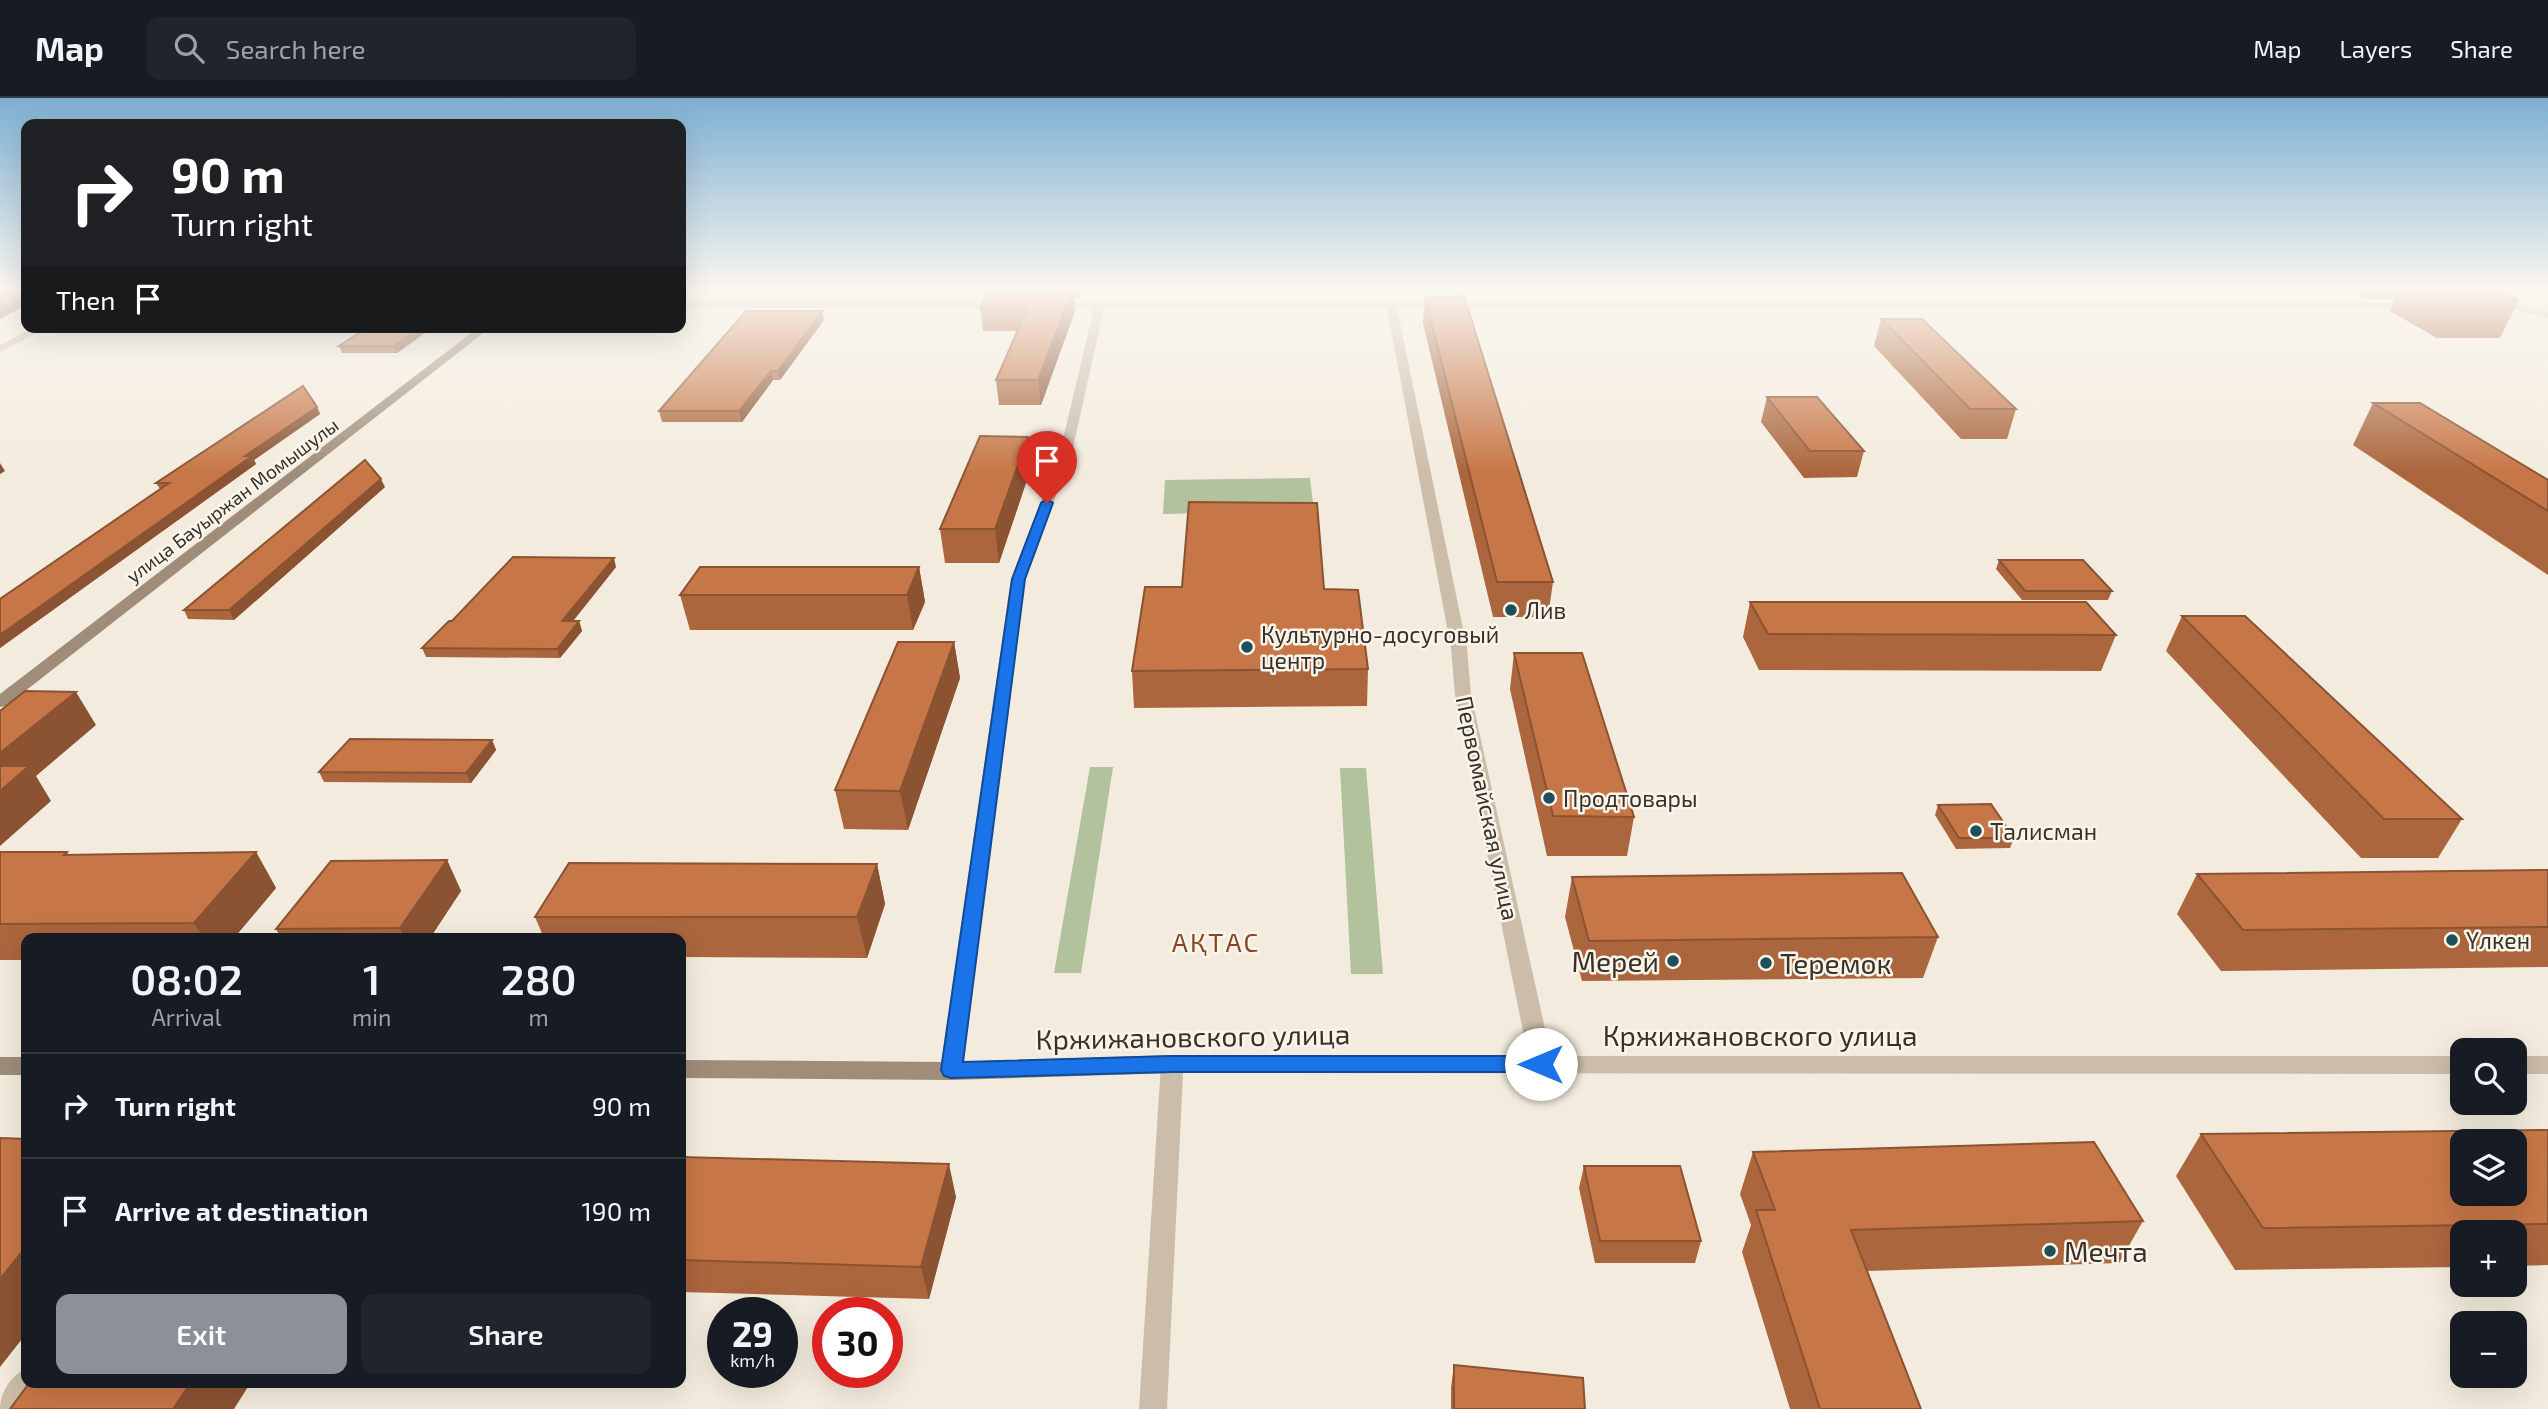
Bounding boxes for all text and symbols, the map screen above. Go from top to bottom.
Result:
search box [146,17,636,80]
text: Map [35,28,104,68]
icon: search [170,29,208,67]
text: Search here [226,33,365,64]
text: Map [2253,34,2301,63]
text: Layers [2339,34,2412,63]
text: Share [2450,34,2513,63]
text: 90 m [171,144,285,203]
icon: right [56,147,147,238]
text: Turn right [171,204,313,242]
icon: arrive [129,280,167,318]
text: Then [56,284,115,315]
street label: улица Бауыржан Момышулы [121,413,343,588]
pin [1017,431,1077,503]
icon: arrive [1028,442,1066,480]
place label: Лив [1525,596,1566,624]
marker: Лив [1503,602,1519,618]
place label: Культурно-досуговый центр [1261,620,1499,674]
marker: Культурно-досуговый центр [1239,639,1255,655]
street label: Первомайская улица [1450,693,1525,923]
place label: Продтовары [1563,784,1698,812]
marker: Продтовары [1541,790,1557,806]
place label: Талисман [1990,817,2097,845]
marker: Талисман [1968,823,1984,839]
district label: АҚТАС [1172,926,1260,957]
place label: Yлкен [2466,926,2530,954]
marker: Yлкен [2444,932,2460,948]
place label: Мерей [1571,944,1659,978]
place label: Теремок [1780,946,1892,980]
text: 08:02 [130,953,243,1003]
text: 1 [363,953,380,1003]
text: 280 [501,953,577,1003]
marker: Мерей [1665,953,1681,969]
marker: Теремок [1758,955,1774,971]
text: Arrival [152,1003,222,1031]
text: min [352,1003,391,1031]
text: m [529,1003,549,1031]
street label: Кржижановского улица [1035,1016,1351,1056]
street label: Кржижановского улица [1603,1018,1917,1052]
position arrow [1504,1027,1578,1101]
map controls [2450,1038,2527,1388]
button: search [2450,1038,2527,1115]
icon: right [56,1087,94,1125]
text: Turn right [115,1090,236,1121]
text: 90 m [592,1090,651,1121]
button: layers [2450,1129,2527,1206]
icon: arrive [56,1192,94,1230]
text: Arrive at destination [115,1195,368,1226]
text: 190 m [582,1195,651,1226]
button: + [2450,1220,2527,1297]
place label: Мечта [2064,1234,2148,1268]
marker: Мечта [2042,1243,2058,1259]
button: Exit [56,1294,347,1374]
button: Share [361,1294,651,1374]
speed limit sign: 30 [812,1297,903,1388]
button: − [2450,1311,2527,1388]
text: 29 [732,1312,773,1354]
text: km/h [730,1349,775,1371]

